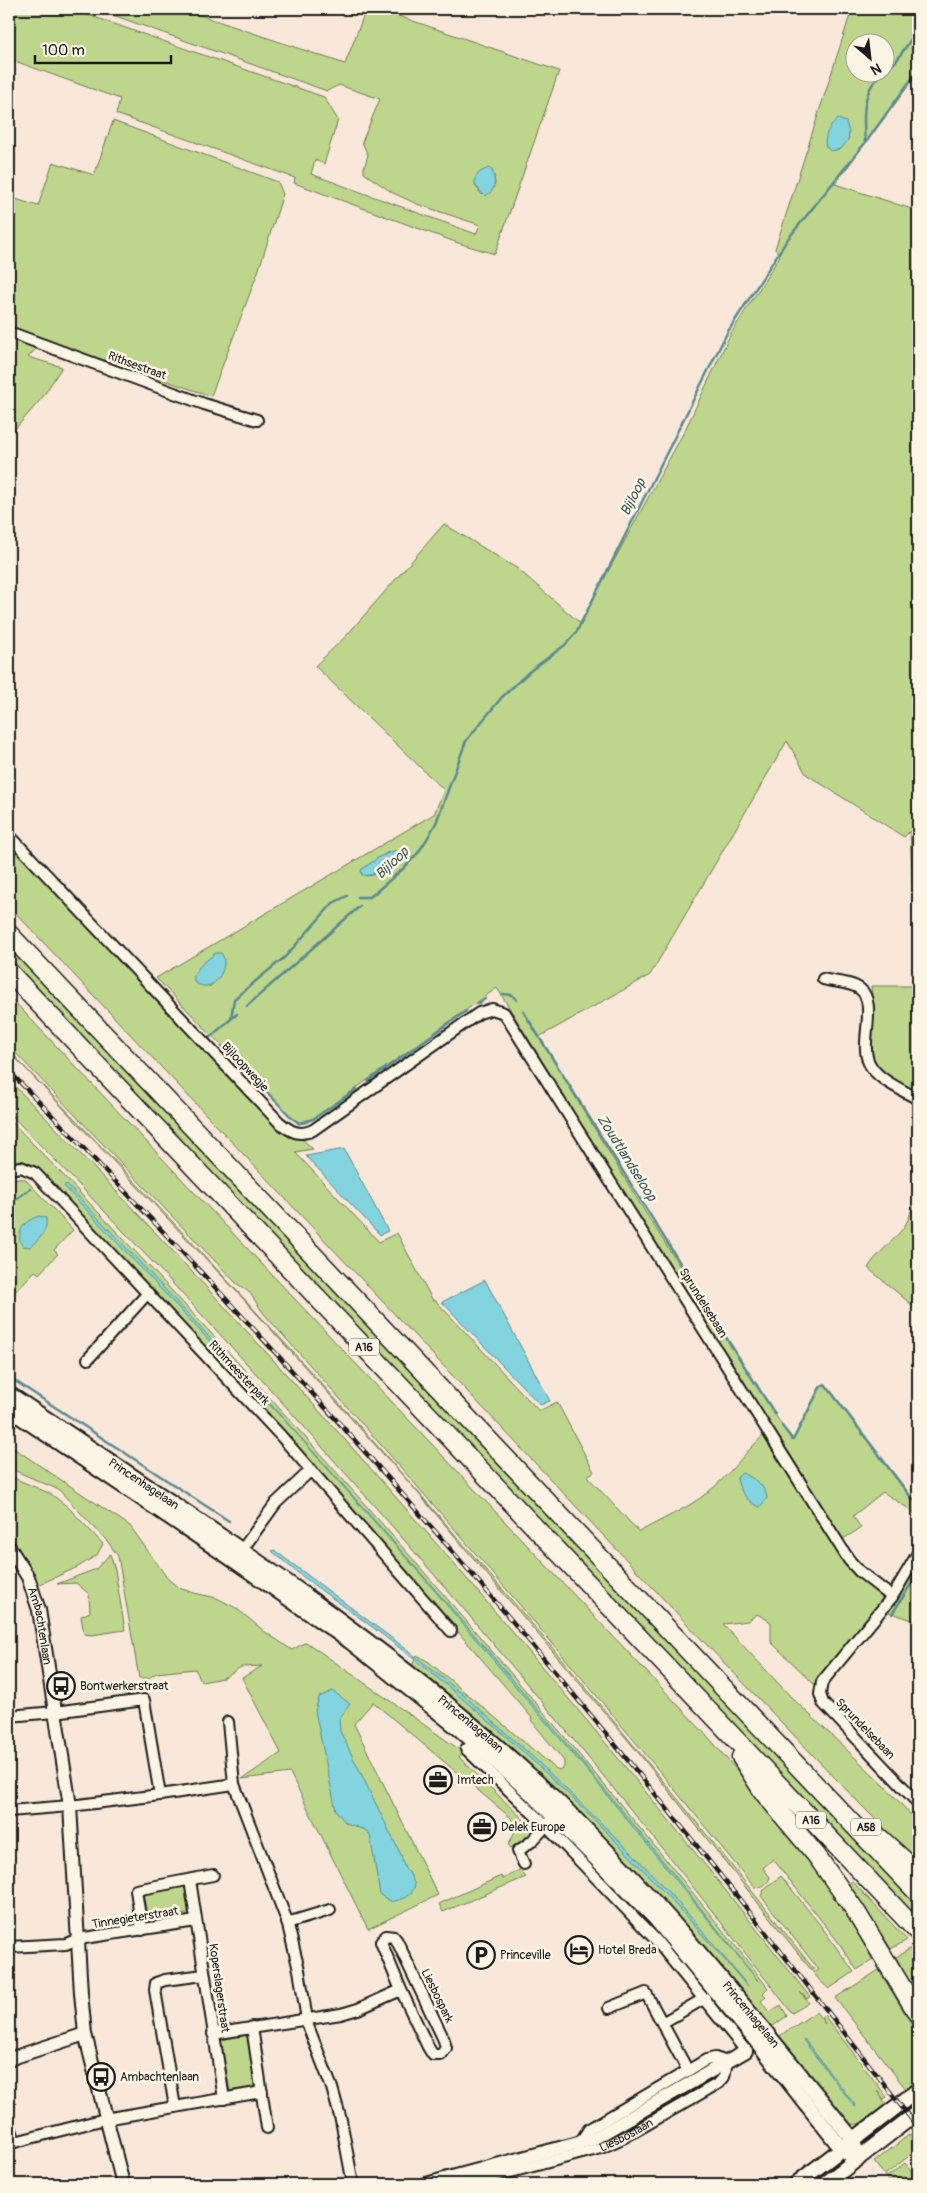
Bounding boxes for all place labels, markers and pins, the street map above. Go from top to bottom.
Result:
bus stop icon: Bontwerkerstraat [46,1671,76,1701]
place label: Bontwerkerstraat [80,1679,168,1694]
office icon: Imtech [423,1765,453,1795]
place label: Imtech [457,1773,494,1788]
office icon: Delek Europe [467,1812,497,1842]
place label: Delek Europe [501,1820,565,1835]
hotel icon: Hotel Breda [564,1935,594,1965]
parking icon: Princeville [466,1940,496,1970]
place label: Hotel Breda [598,1943,657,1958]
place label: Princeville [500,1948,551,1963]
bus stop icon: Ambachtenlaan [86,2062,116,2092]
place label: Ambachtenlaan [120,2070,199,2085]

